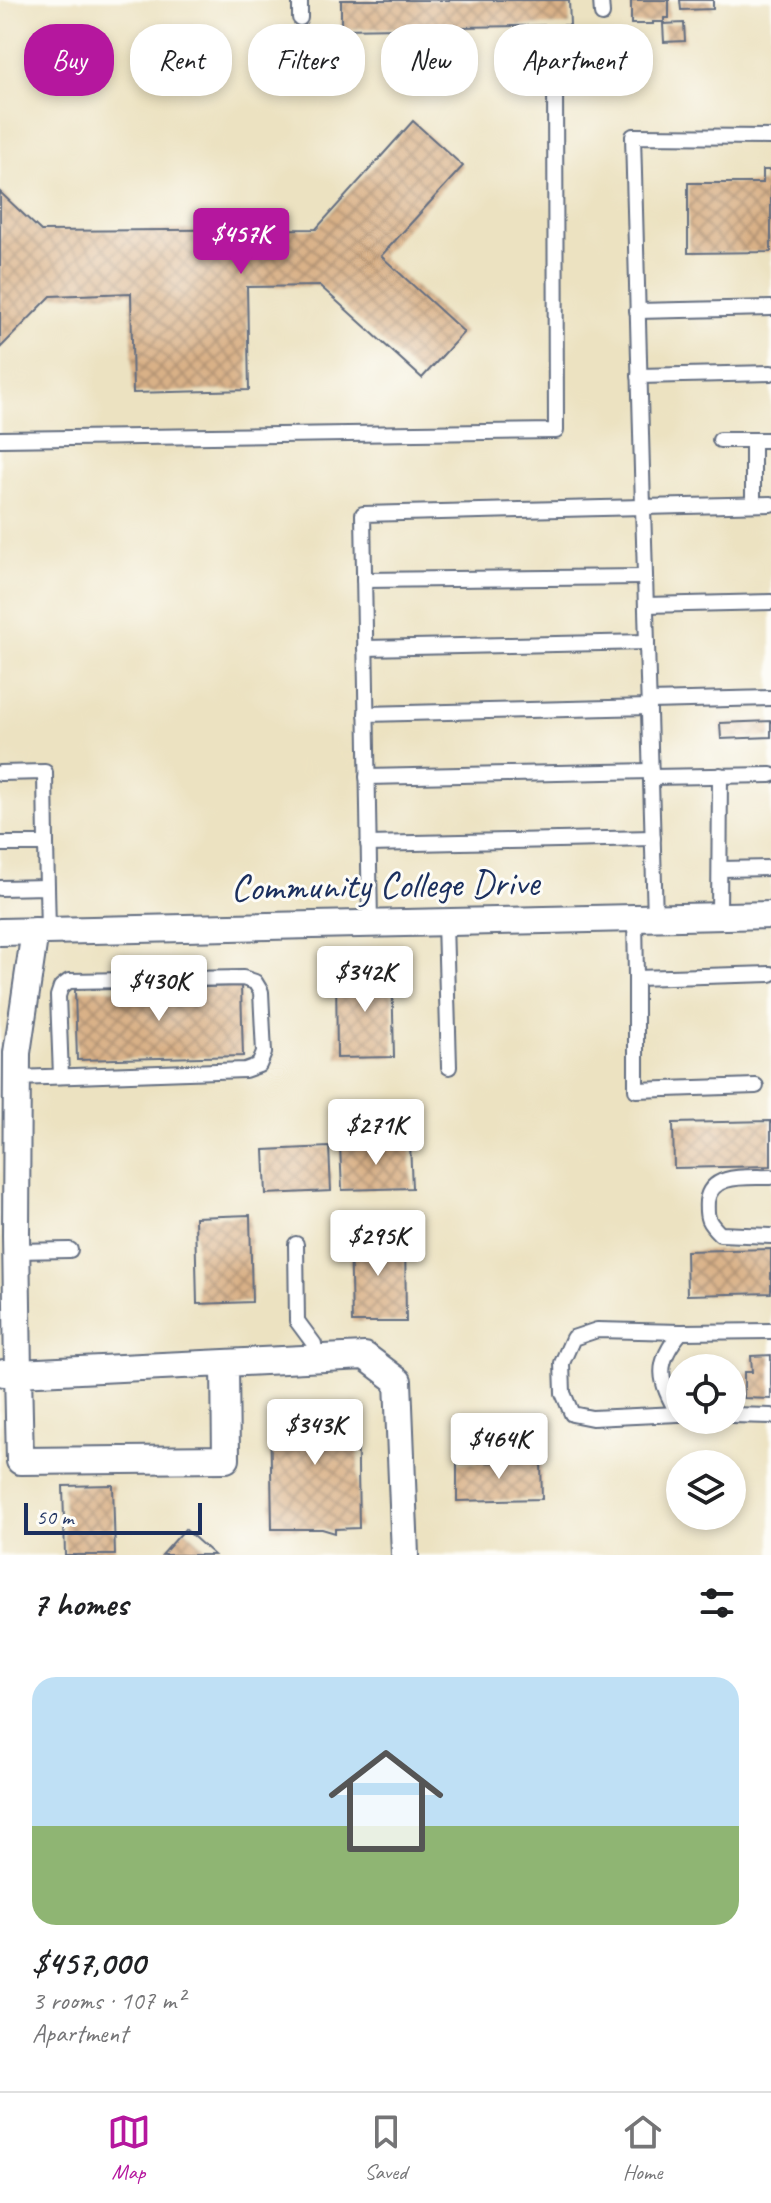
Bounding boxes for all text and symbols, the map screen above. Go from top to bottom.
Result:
chip: Buy [24,24,114,96]
chip: Rent [130,24,232,96]
chip: Filters [248,24,365,96]
chip: New [381,24,478,96]
chip: Apartment [494,24,653,96]
pin: $457K [185,208,297,276]
text: $457K [211,217,271,250]
street label: Community College Drive [230,859,542,911]
pin: $342K [309,946,421,1014]
pin: $430K [103,955,215,1023]
text: $342K [335,955,395,988]
text: $430K [129,964,189,997]
pin: $271K [320,1099,432,1167]
text: $271K [346,1108,406,1141]
pin: $295K [322,1210,434,1278]
text: $295K [348,1219,408,1252]
map controls [666,1354,746,1530]
button: locate [666,1354,746,1434]
pin: $343K [259,1399,371,1467]
text: $343K [285,1408,345,1441]
pin: $464K [443,1413,555,1481]
text: $464K [469,1422,529,1455]
button: layers [666,1450,746,1530]
scale bar [24,1499,202,1535]
text: 50 m [36,1503,73,1531]
icon: filters [695,1581,739,1625]
text: 7 homes [32,1582,128,1625]
icon: home [314,1729,458,1873]
text: $457,000 [32,1941,145,1984]
text: 3 rooms · 107 m² [32,1984,184,2017]
text: Apartment [32,2017,128,2050]
tab: Map [107,2110,151,2186]
tab: Saved [364,2110,408,2186]
tab: Home [621,2110,665,2186]

